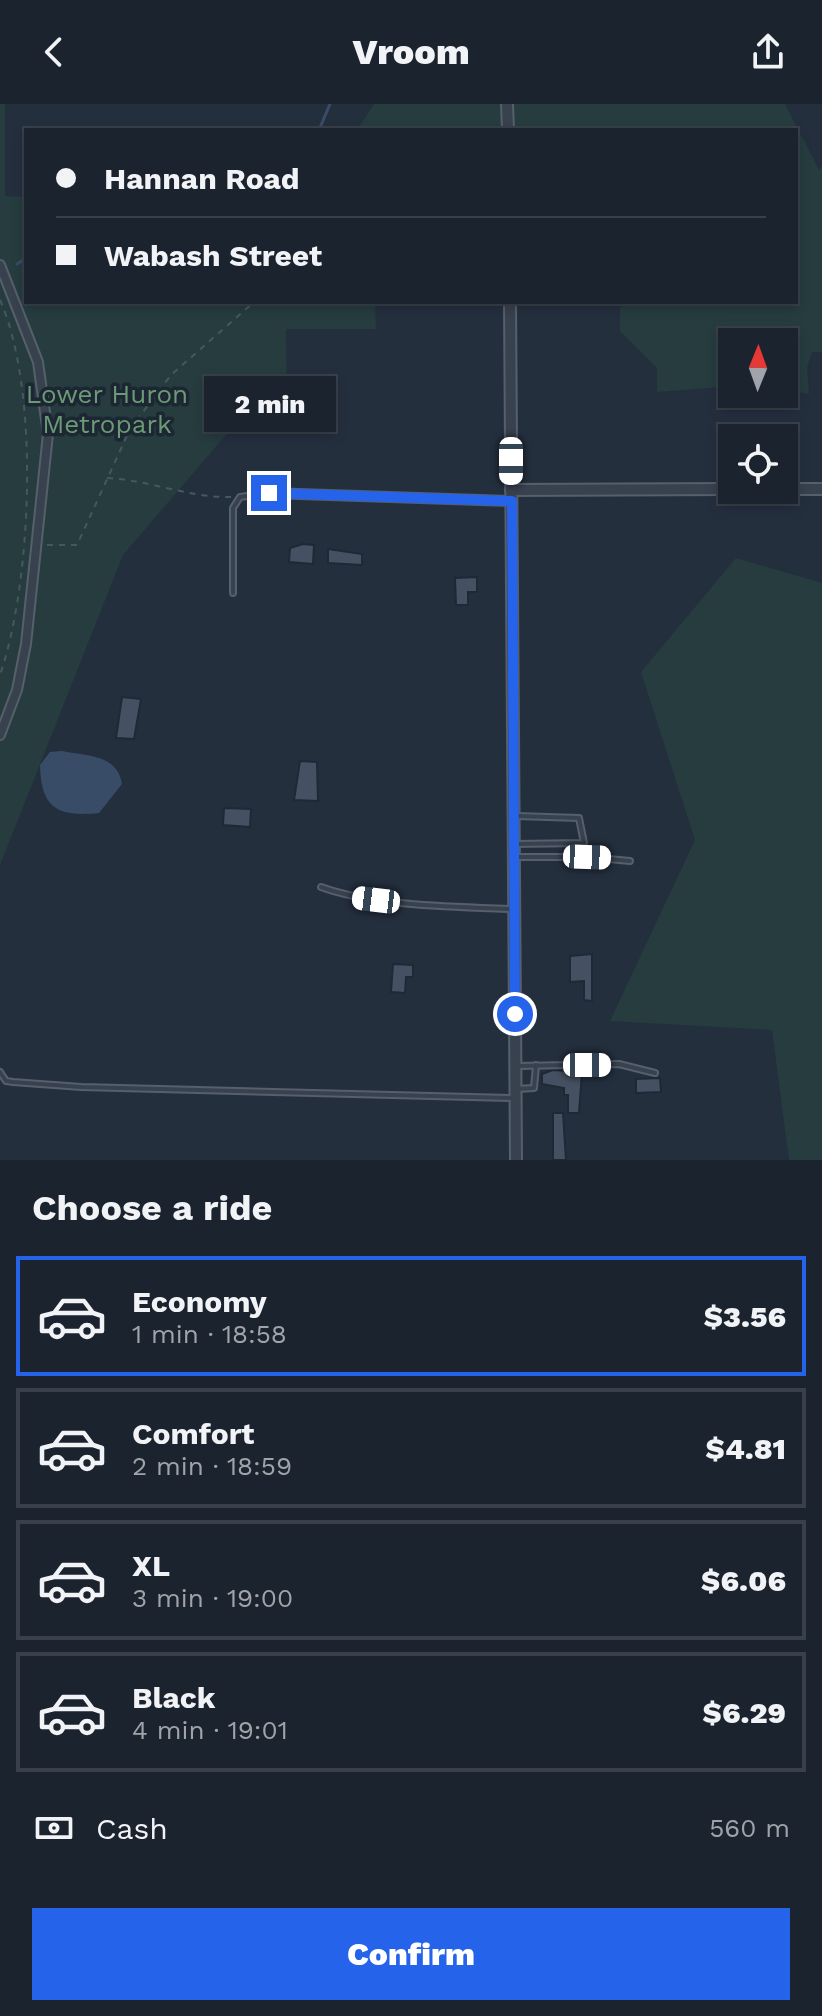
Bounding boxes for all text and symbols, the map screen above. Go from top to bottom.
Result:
icon: back [32,30,76,74]
icon: share [746,30,790,74]
text: Vroom [352,31,470,73]
text: Hannan Road [104,161,300,196]
text: Wabash Street [104,238,322,273]
north arrow [718,328,798,408]
map controls [718,328,798,504]
callout: 2 min [203,377,335,433]
park label: Lower Huron Metropark [26,379,188,439]
text: 2 min [235,389,305,419]
button: locate [718,424,798,504]
car [499,437,523,485]
route end [251,475,287,511]
car [563,844,611,870]
car [351,885,401,915]
route start [497,996,533,1032]
car [563,1053,611,1077]
text: Choose a ride [32,1187,272,1229]
icon: car [36,1280,108,1352]
text: Economy [132,1284,267,1319]
text: $3.56 [704,1299,786,1334]
text: 1 min · 18:58 [132,1319,287,1349]
icon: car [36,1412,108,1484]
text: Comfort [132,1416,254,1451]
text: $4.81 [706,1431,786,1466]
text: 2 min · 18:59 [132,1451,292,1481]
icon: car [36,1544,108,1616]
text: XL [132,1548,170,1583]
text: $6.06 [701,1563,786,1598]
text: 3 min · 19:00 [132,1583,293,1613]
icon: car [36,1676,108,1748]
text: Black [132,1680,216,1715]
text: $6.29 [703,1695,786,1730]
text: 4 min · 19:01 [132,1715,288,1745]
icon: cash [32,1806,76,1850]
text: Cash [96,1811,168,1846]
text: 560 m [709,1813,790,1843]
button: Confirm [32,1908,790,2000]

